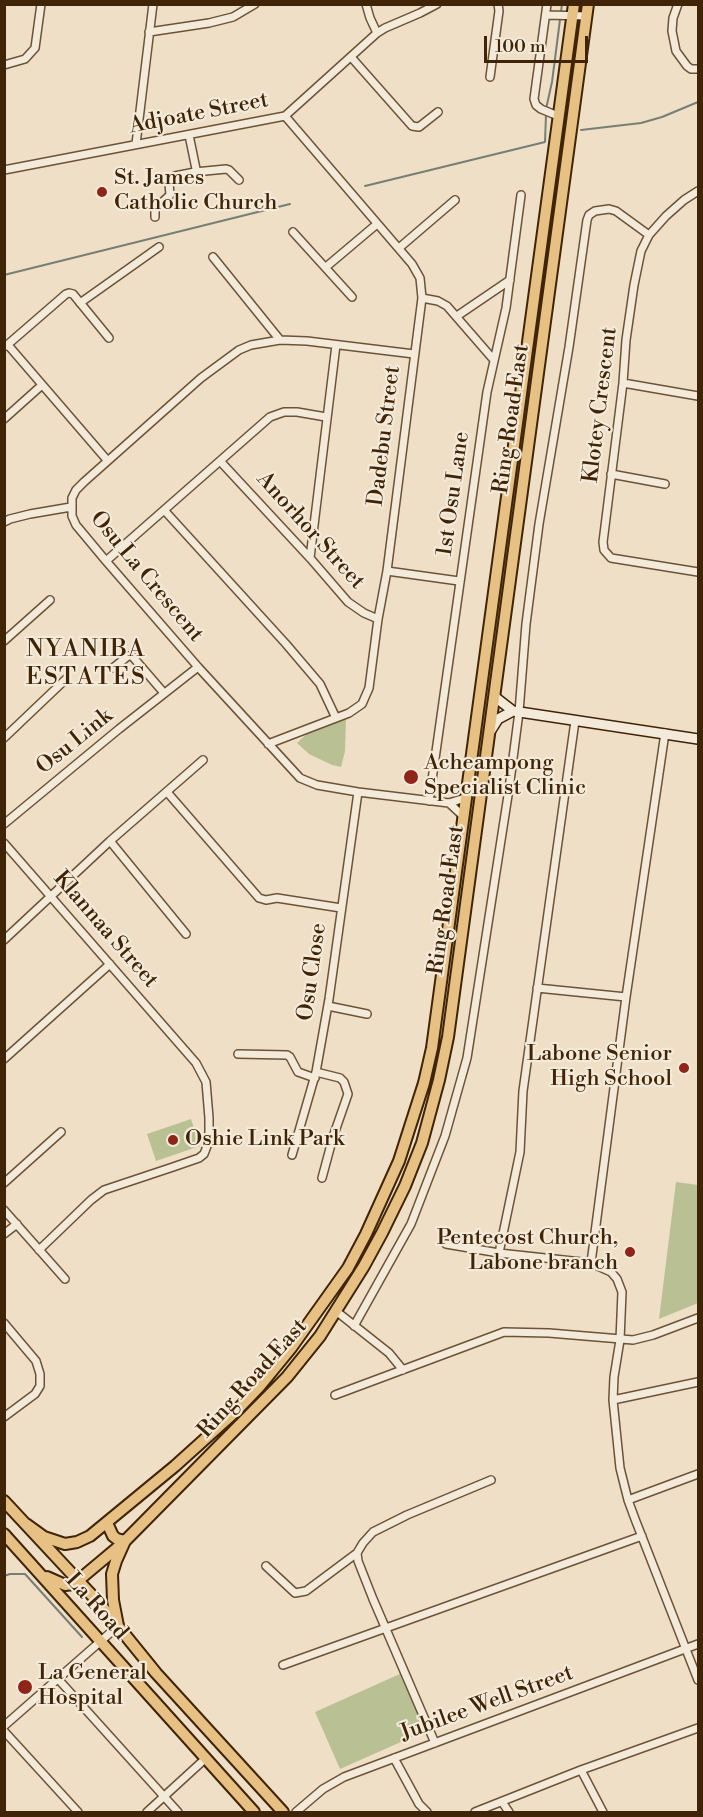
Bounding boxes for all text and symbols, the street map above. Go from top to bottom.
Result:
scale bar [487,24,590,62]
text: 100 m [495,35,546,58]
street label: Adjoate Street [127,88,271,140]
place label: St. James Catholic Church [114,166,277,218]
marker: St. James Catholic Church [95,185,109,199]
street label: Klotey Crescent [578,326,624,484]
street label: Ring Road East [488,342,536,496]
street label: Dadebu Street [363,364,407,508]
street label: 1st Osu Lane [432,430,476,558]
street label: Anorhor Street [250,467,370,595]
street label: Osu La Crescent [84,506,208,648]
district label: NYANIBA ESTATES [26,636,146,692]
street label: Osu Link [32,703,118,781]
place label: Acheampong Specialist Clinic [424,751,586,802]
marker: Acheampong Specialist Clinic [402,768,420,786]
street label: Ring Road East [423,823,471,977]
street label: Klannaa Street [47,866,163,994]
street label: Osu Close [293,921,333,1023]
place label: Labone Senior High School [527,1042,672,1094]
marker: Labone Senior High School [677,1061,691,1075]
place label: Oshie Link Park [185,1127,345,1153]
marker: Oshie Link Park [166,1133,180,1147]
place label: Pentecost Church, Labone branch [437,1226,618,1278]
marker: Pentecost Church, Labone branch [623,1245,637,1259]
street label: Ring Road East [193,1314,313,1444]
street label: La Road [59,1568,133,1646]
street label: Jubilee Well Street [397,1660,577,1748]
place label: La General Hospital [38,1661,147,1712]
marker: La General Hospital [16,1678,34,1696]

